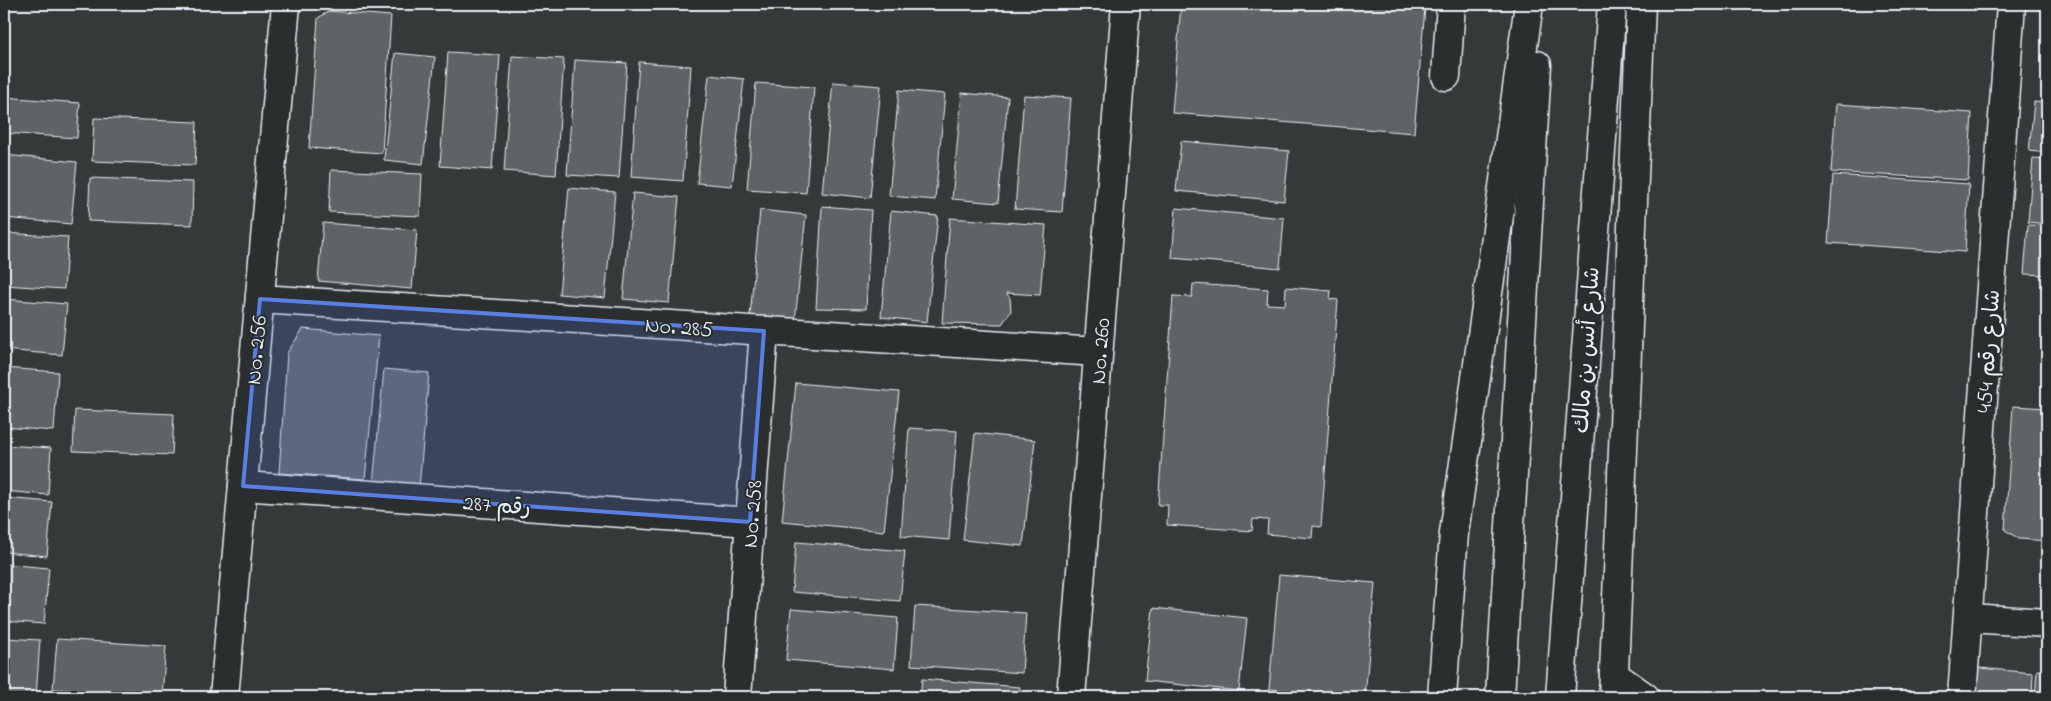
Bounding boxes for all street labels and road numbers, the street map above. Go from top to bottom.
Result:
street label: شارع أنس بن مالك [1566,266,1610,435]
street label: شارع رقم 454 [1970,288,2010,414]
street label: No. 285 [644,311,714,347]
street label: No. 256 [239,314,277,386]
street label: No. 260 [1084,317,1120,385]
street label: No. 258 [736,479,772,549]
street label: رقم 287 [462,489,532,525]

